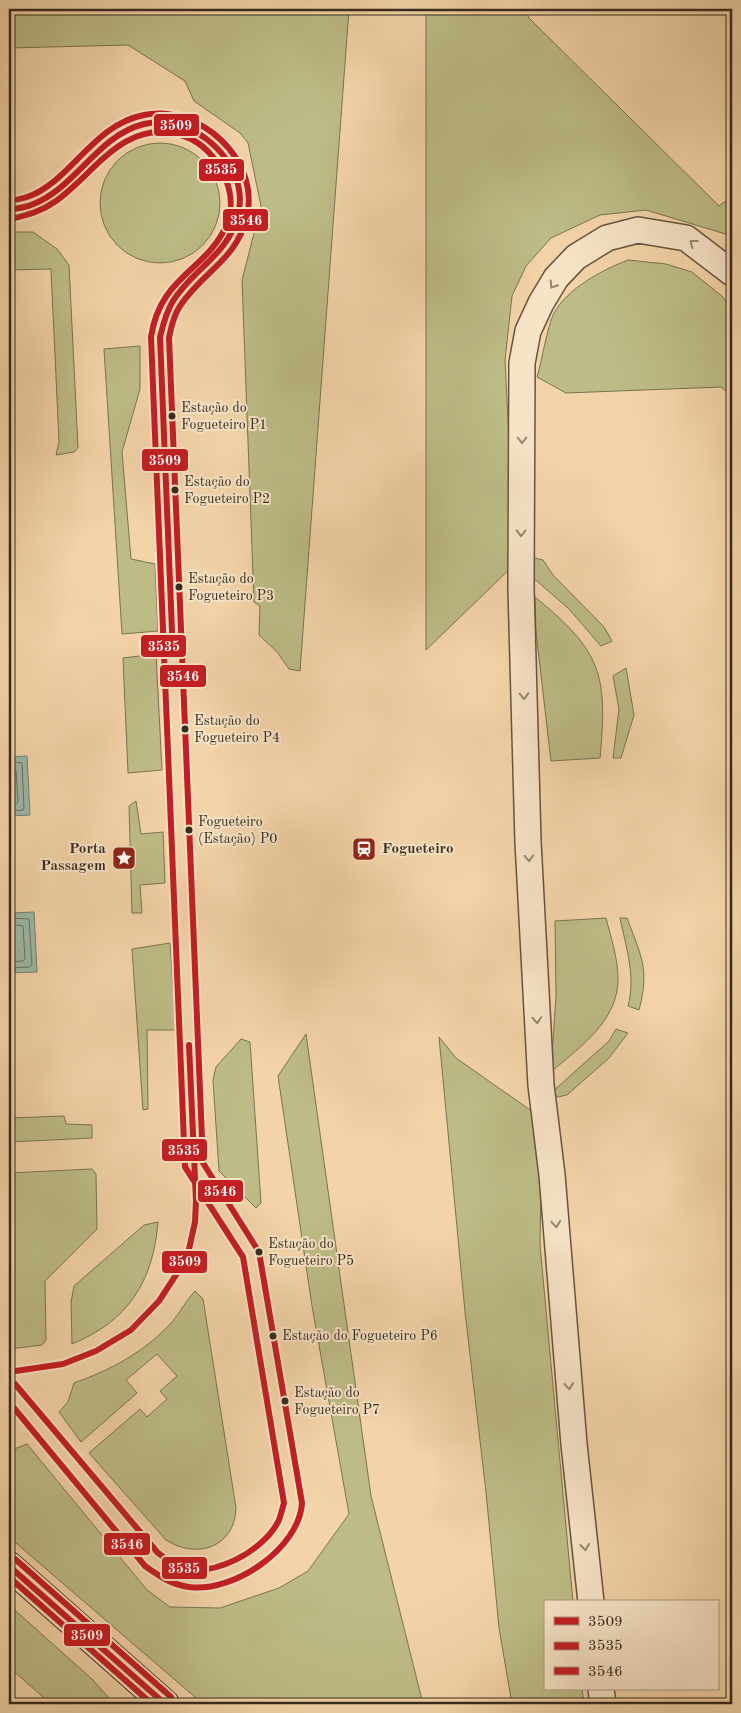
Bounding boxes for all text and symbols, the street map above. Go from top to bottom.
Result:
line badge: 3509 [153,113,200,137]
text: 3509 [160,119,192,133]
line badge: 3535 [198,158,245,182]
text: 3535 [205,163,237,177]
line badge: 3546 [222,208,269,232]
text: 3546 [230,214,262,228]
one-way arrow [690,241,699,249]
one-way arrow [549,279,559,288]
place label: Estação do Fogueteiro P1 [181,401,267,432]
marker: Estação do Fogueteiro P1 [167,411,177,421]
one-way arrow [517,436,527,444]
line badge: 3509 [141,448,189,472]
text: 3509 [149,454,181,468]
place label: Estação do Fogueteiro P2 [184,475,270,506]
marker: Estação do Fogueteiro P2 [170,485,180,495]
one-way arrow [516,530,526,537]
place label: Estação do Fogueteiro P3 [188,572,274,603]
marker: Estação do Fogueteiro P3 [174,582,184,592]
line badge: 3535 [140,634,187,658]
text: 3535 [148,640,180,654]
line badge: 3546 [159,664,207,688]
text: 3546 [167,670,199,684]
one-way arrow [518,692,529,700]
place label: Estação do Fogueteiro P4 [194,714,280,745]
marker: Estação do Fogueteiro P4 [180,724,190,734]
place label: Fogueteiro (Estação) P0 [198,815,277,846]
marker: Fogueteiro (Estação) P0 [184,825,194,835]
station icon: Fogueteiro [351,836,377,862]
place label: Porta Passagem [41,842,106,874]
place label: Fogueteiro [382,842,454,857]
place icon: Porta Passagem [111,845,137,871]
one-way arrow [523,854,534,862]
one-way arrow [532,1017,543,1025]
line badge: 3535 [161,1138,208,1162]
text: 3535 [168,1144,200,1158]
line badge: 3546 [197,1179,244,1203]
text: 3546 [204,1185,236,1199]
one-way arrow [550,1220,561,1228]
place label: Estação do Fogueteiro P5 [268,1237,354,1268]
marker: Estação do Fogueteiro P5 [254,1247,264,1257]
line badge: 3509 [161,1250,208,1274]
text: 3509 [169,1255,201,1269]
place label: Estação do Fogueteiro P6 [282,1329,438,1343]
marker: Estação do Fogueteiro P6 [268,1331,278,1341]
one-way arrow [563,1382,574,1390]
place label: Estação do Fogueteiro P7 [294,1386,380,1417]
marker: Estação do Fogueteiro P7 [280,1396,290,1406]
line badge: 3546 [103,1532,151,1556]
text: 3546 [111,1538,143,1552]
one-way arrow [579,1544,590,1552]
line badge: 3535 [161,1556,208,1580]
text: 3535 [168,1562,200,1576]
legend [544,1600,718,1690]
text: 3509 [588,1615,623,1630]
line badge: 3509 [63,1623,111,1647]
text: 3509 [71,1629,103,1643]
text: 3535 [588,1639,623,1654]
text: 3546 [588,1665,623,1680]

